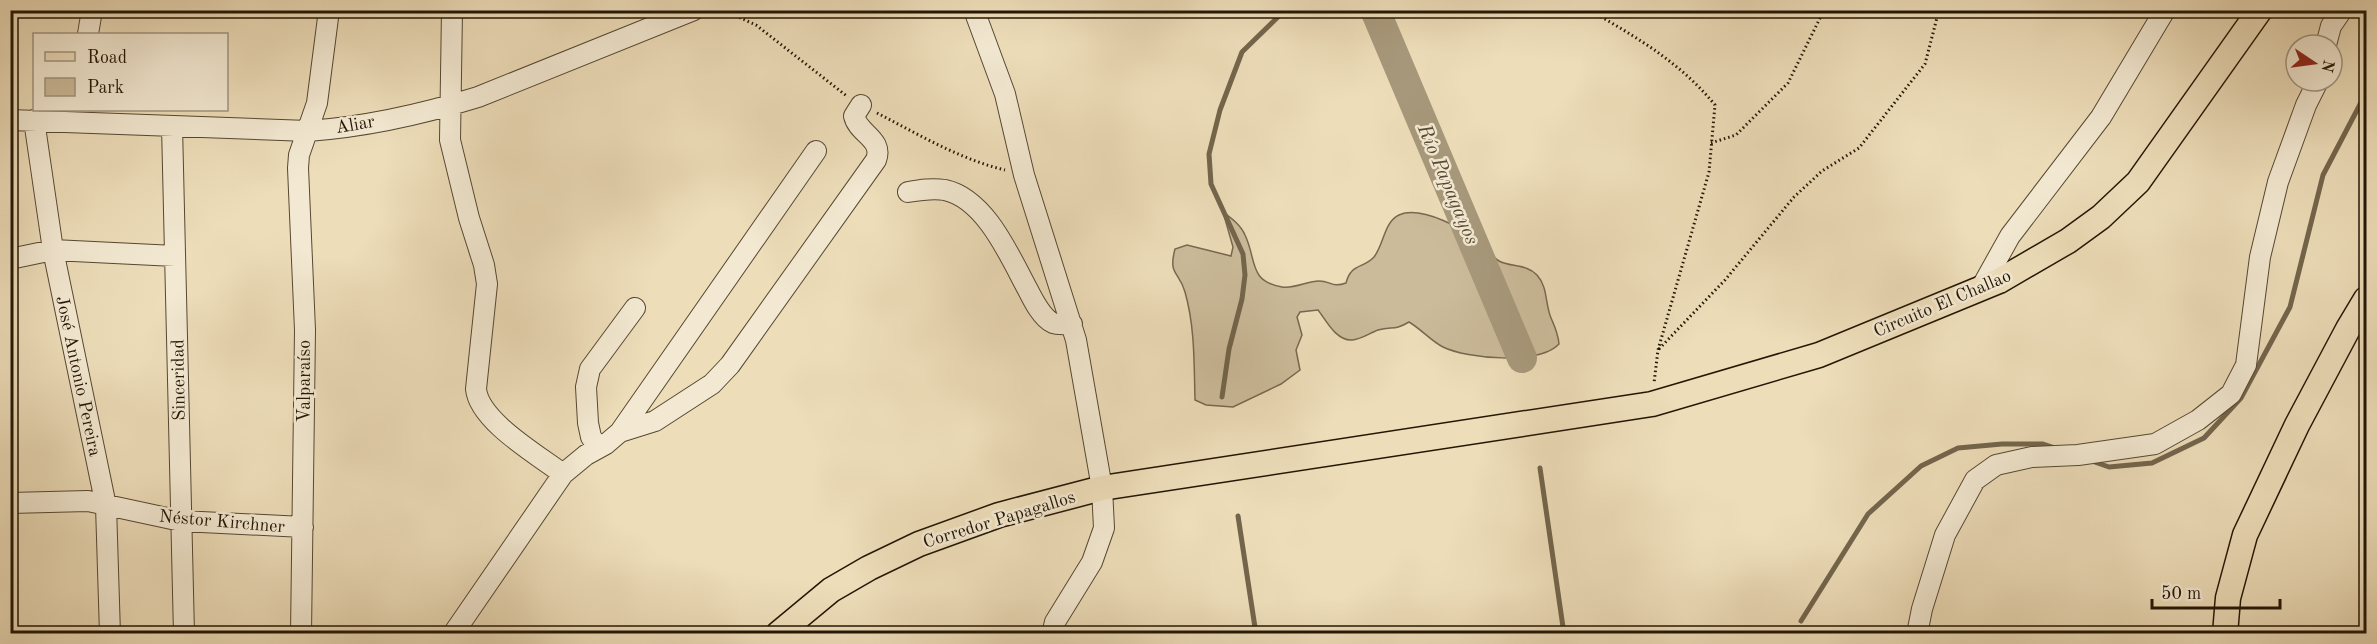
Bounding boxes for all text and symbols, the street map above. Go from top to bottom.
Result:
legend [33,33,228,111]
north arrow [2284,33,2344,93]
text: Road [87,49,127,67]
text: N [2317,58,2336,74]
text: Park [87,79,124,97]
street label: Aliar [334,113,377,137]
water label: Río Papagayos [1412,121,1481,248]
street label: Circuito El Challao [1871,267,2014,341]
street label: José Antonio Pereira [52,294,104,458]
street label: Sinceridad [169,339,189,421]
street label: Valparaíso [296,340,314,422]
street label: Corredor Papagallos [921,488,1078,552]
street label: Néstor Kirchner [158,508,286,537]
scale bar [2152,572,2280,610]
text: 50 m [2161,585,2201,603]

